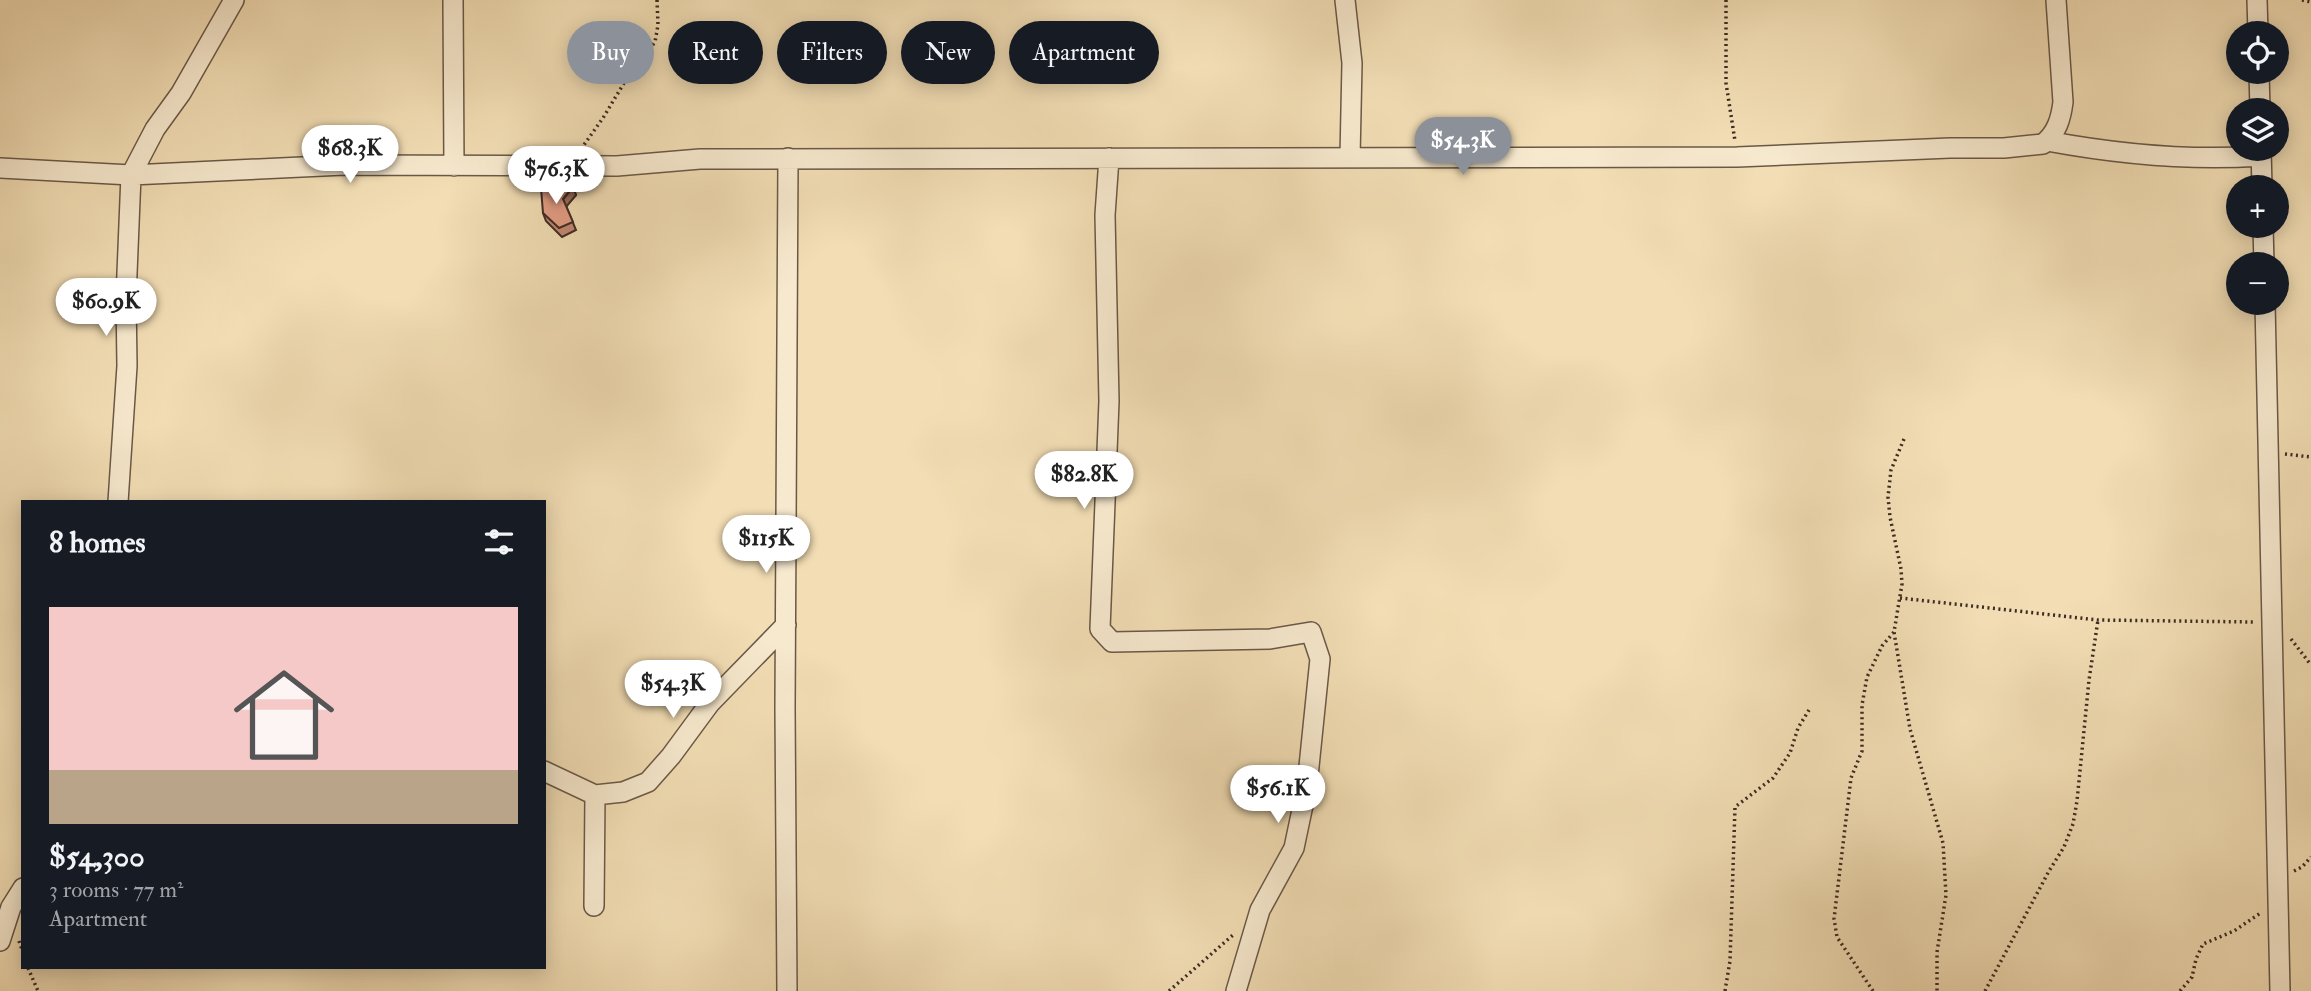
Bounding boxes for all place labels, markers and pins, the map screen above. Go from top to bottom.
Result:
pin: $54.3K [1406,118,1520,177]
pin: $68.3K [293,125,407,185]
pin: $76.3K [499,146,613,206]
pin: $60.9K [49,278,163,338]
pin: $82.8K [1027,452,1141,511]
pin: $115K [717,516,815,575]
pin: $54.3K [616,660,730,720]
pin: $56.1K [1221,766,1335,825]

